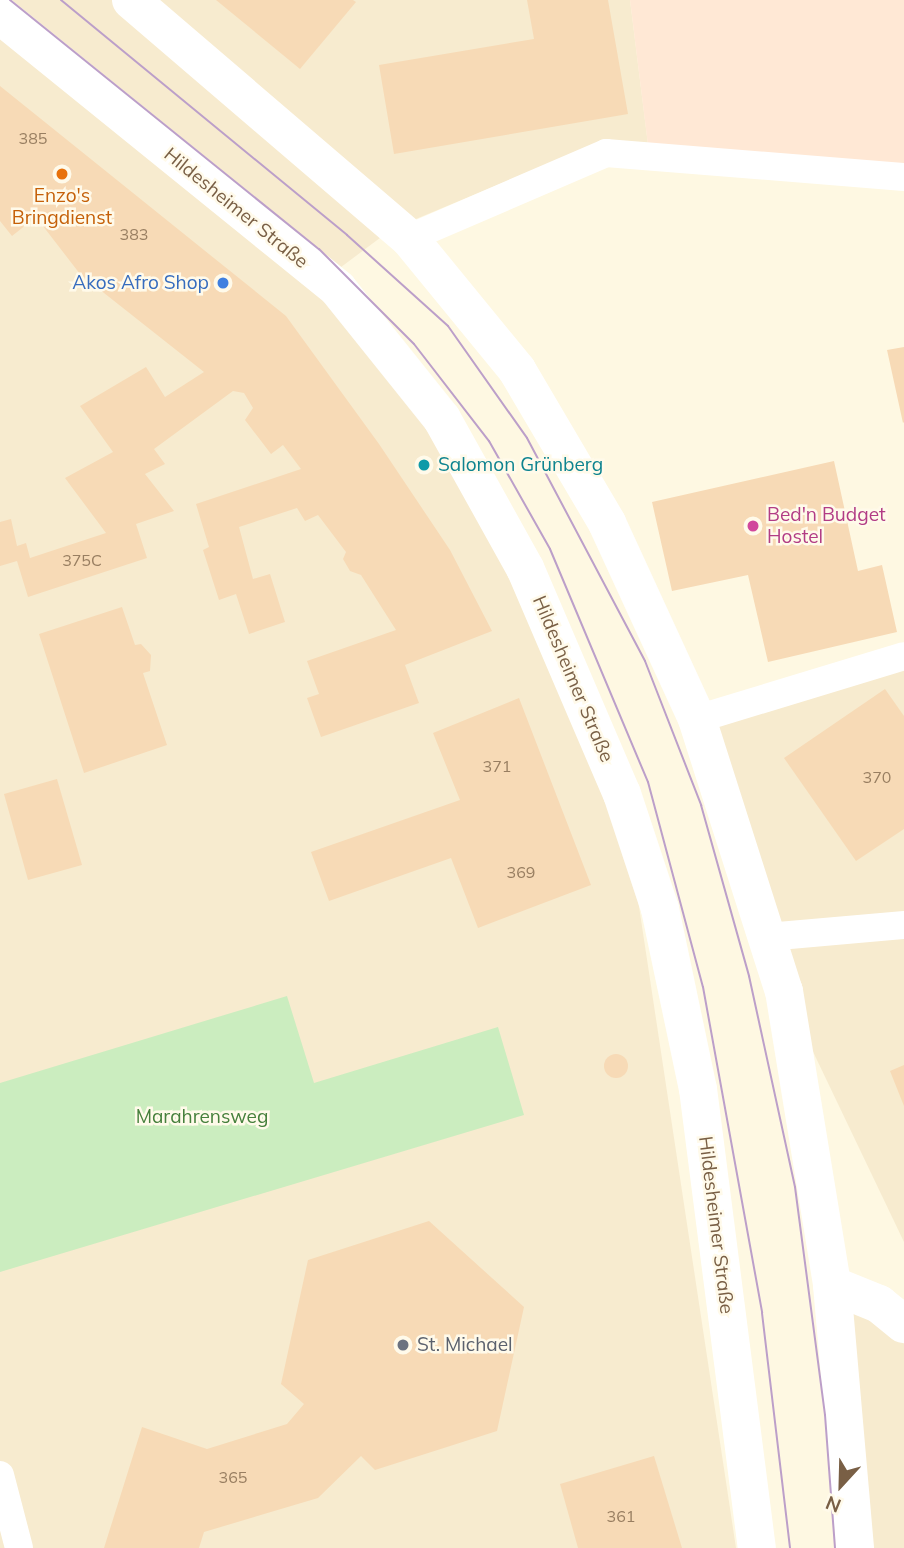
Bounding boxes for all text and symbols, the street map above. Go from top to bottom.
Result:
house number: 385 [19,128,47,148]
street label: Hildesheimer Straße [159,143,313,273]
marker: Enzo's Bringdienst [54,166,70,182]
place label: Enzo's Bringdienst [12,185,112,229]
house number: 383 [120,224,148,244]
place label: Akos Afro Shop [72,272,209,294]
marker: Akos Afro Shop [215,275,231,291]
place label: Salomon Grünberg [438,454,603,476]
marker: Salomon Grünberg [416,457,432,473]
place label: Bed'n Budget Hostel [767,504,886,548]
marker: Bed'n Budget Hostel [745,518,761,534]
house number: 375C [62,550,102,570]
street label: Hildesheimer Straße [528,592,618,766]
house number: 371 [483,756,511,776]
house number: 370 [863,767,891,787]
house number: 369 [507,862,535,882]
park label: Marahrensweg [136,1106,268,1128]
street label: Hildesheimer Straße [694,1135,738,1315]
place label: St. Michael [417,1334,513,1356]
marker: St. Michael [395,1337,411,1353]
north arrow [806,1450,876,1520]
house number: 365 [219,1467,247,1487]
text: N [822,1491,844,1518]
house number: 361 [607,1506,635,1526]

